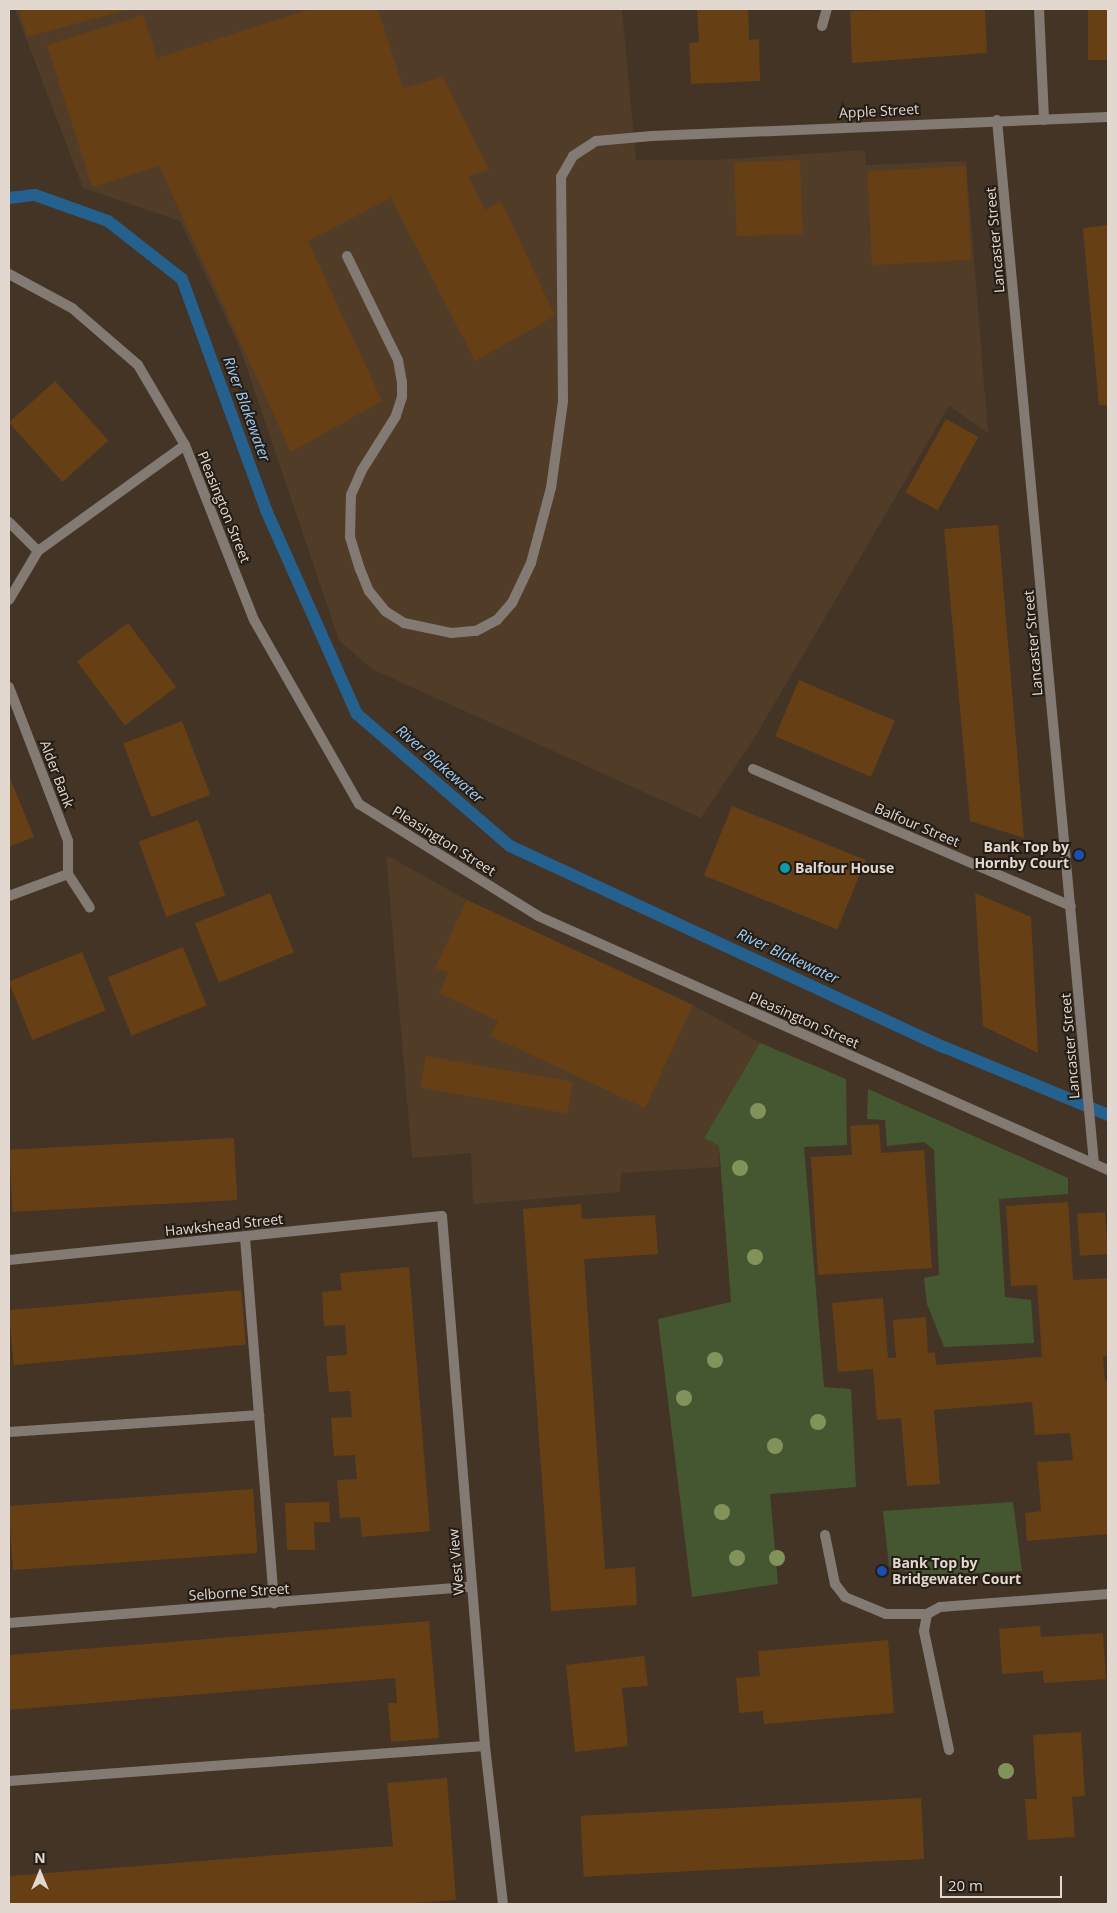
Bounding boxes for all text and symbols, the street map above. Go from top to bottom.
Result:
street label: Apple Street [839,101,919,121]
street label: Lancaster Street [982,186,1008,294]
water label: River Blakewater [220,354,274,464]
street label: Pleasington Street [194,449,254,565]
street label: Lancaster Street [1020,589,1046,697]
water label: River Blakewater [393,721,487,807]
street label: Alder Bank [36,738,78,810]
street label: Balfour Street [872,800,962,850]
street label: Pleasington Street [389,802,499,880]
place label: Bank Top by Hornby Court [974,839,1069,872]
marker: Bank Top by Hornby Court [1073,849,1085,861]
place label: Balfour House [795,860,894,876]
marker: Balfour House [779,862,791,874]
water label: River Blakewater [734,925,842,987]
street label: Pleasington Street [746,988,862,1052]
street label: Lancaster Street [1057,992,1083,1100]
street label: Hawkshead Street [164,1210,284,1240]
street label: West View [445,1528,467,1596]
place label: Bank Top by Bridgewater Court [892,1555,1021,1588]
marker: Bank Top by Bridgewater Court [876,1565,888,1577]
street label: Selborne Street [188,1580,290,1604]
north arrow [15,1848,65,1898]
text: N [34,1848,46,1867]
scale bar [942,1866,1064,1898]
text: 20 m [948,1875,983,1895]

